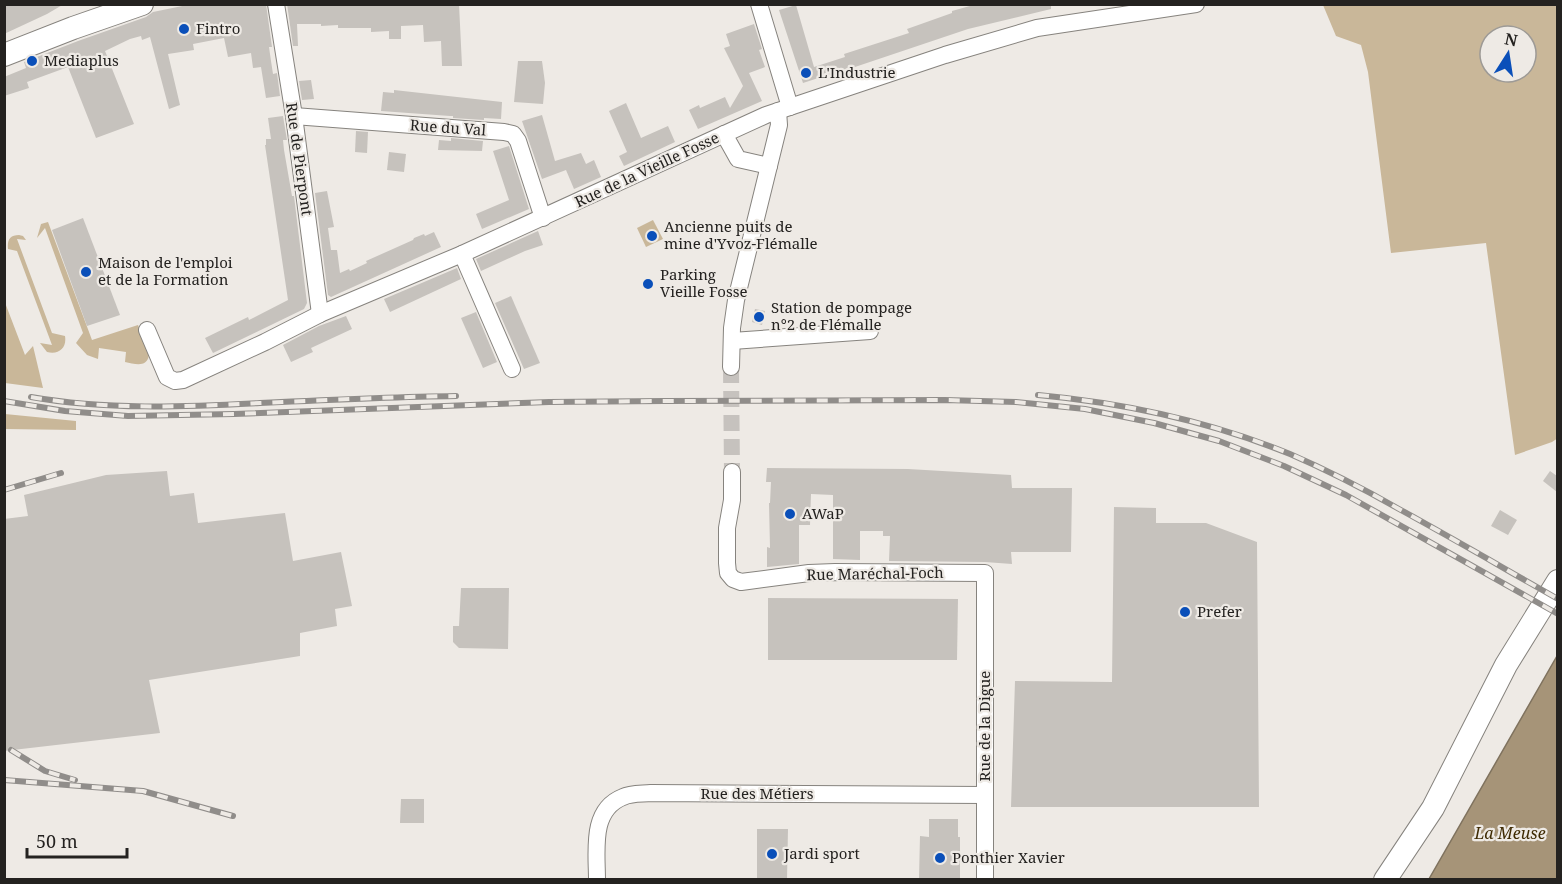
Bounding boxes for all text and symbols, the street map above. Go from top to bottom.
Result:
place label: Fintro [196,18,240,38]
marker: Fintro [177,22,191,36]
north arrow [1478,24,1538,84]
text: N [1503,27,1520,51]
place label: Mediaplus [44,50,119,70]
marker: Mediaplus [25,54,39,68]
place label: L'Industrie [818,62,896,82]
marker: L'Industrie [799,66,813,80]
street label: Rue de Pierpont [282,101,318,217]
street label: Rue du Val [409,114,487,140]
street label: Rue de la Vieille Fosse [571,127,722,211]
place label: Ancienne puits de mine d'Yvoz-Flémalle [664,216,818,253]
marker: Ancienne puits de mine d'Yvoz-Flémalle [645,229,659,243]
place label: Maison de l'emploi et de la Formation [98,252,233,289]
place label: Parking Vieille Fosse [660,264,747,301]
marker: Maison de l'emploi et de la Formation [79,265,93,279]
marker: Parking Vieille Fosse [641,277,655,291]
place label: Station de pompage n°2 de Flémalle [771,297,912,334]
marker: Station de pompage n°2 de Flémalle [752,310,766,324]
place label: AWaP [802,503,844,523]
marker: AWaP [783,507,797,521]
street label: Rue Maréchal-Foch [806,562,944,584]
place label: Prefer [1197,601,1242,621]
marker: Prefer [1178,605,1192,619]
street label: Rue de la Digue [974,671,994,781]
street label: Rue des Métiers [700,783,814,803]
scale bar [27,821,128,859]
water label: La Meuse [1473,822,1546,844]
text: 50 m [36,829,78,853]
place label: Jardi sport [783,843,860,863]
marker: Jardi sport [765,847,779,861]
place label: Ponthier Xavier [952,847,1065,867]
marker: Ponthier Xavier [933,851,947,865]

